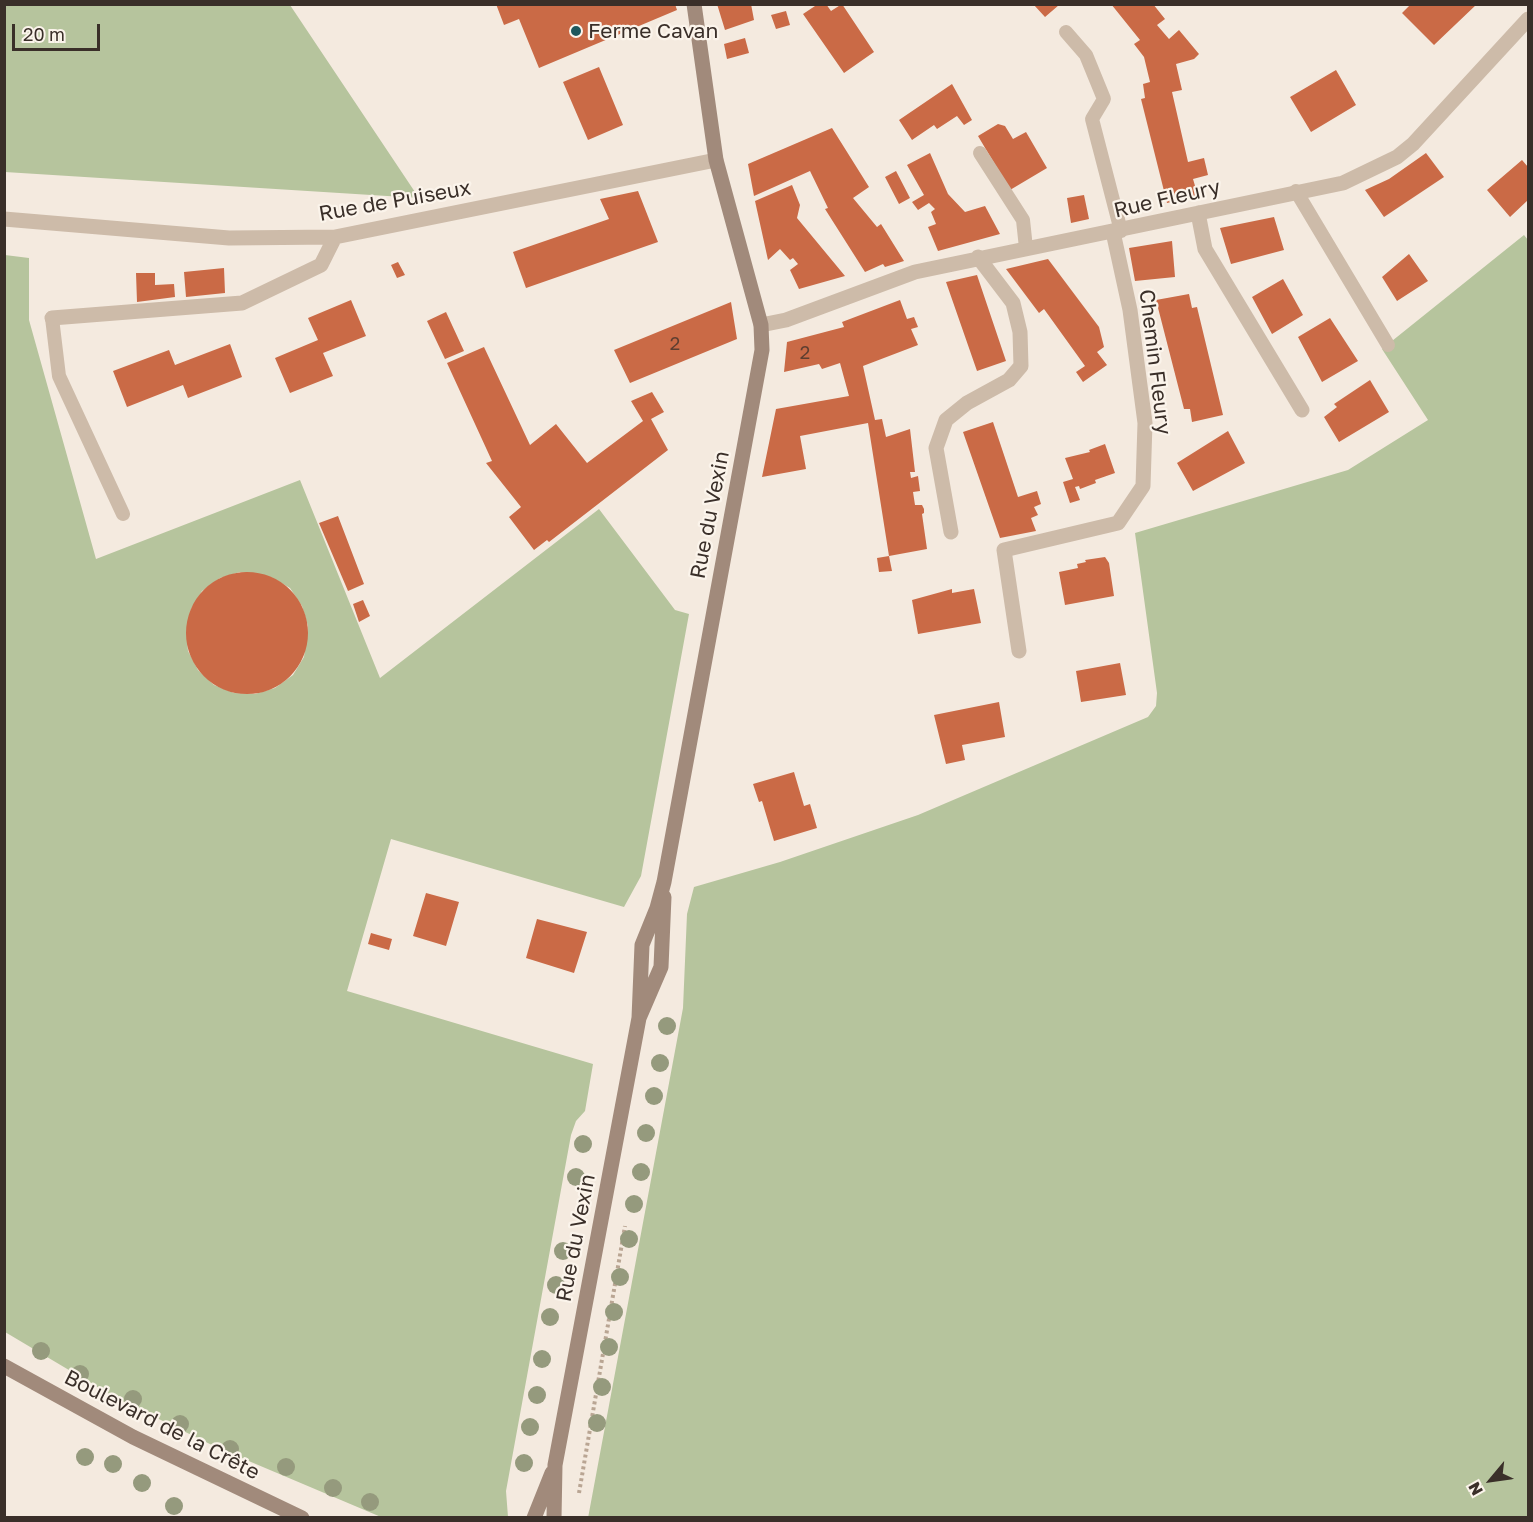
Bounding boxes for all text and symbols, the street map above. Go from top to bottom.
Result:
scale bar [15,12,104,50]
place label: Ferme Cavan [588,18,718,44]
text: 20 m [23,23,65,45]
marker: Ferme Cavan [569,24,583,38]
street label: Rue de Puiseux [317,175,473,227]
street label: Rue Fleury [1111,175,1223,223]
street label: Chemin Fleury [1134,288,1176,436]
house number: 2 [670,333,680,355]
house number: 2 [800,342,810,364]
street label: Rue du Vexin [685,449,735,581]
street label: Rue du Vexin [551,1172,601,1304]
street label: Boulevard de la Crête [60,1365,264,1485]
north arrow [1461,1450,1521,1510]
text: N [1464,1479,1487,1499]

